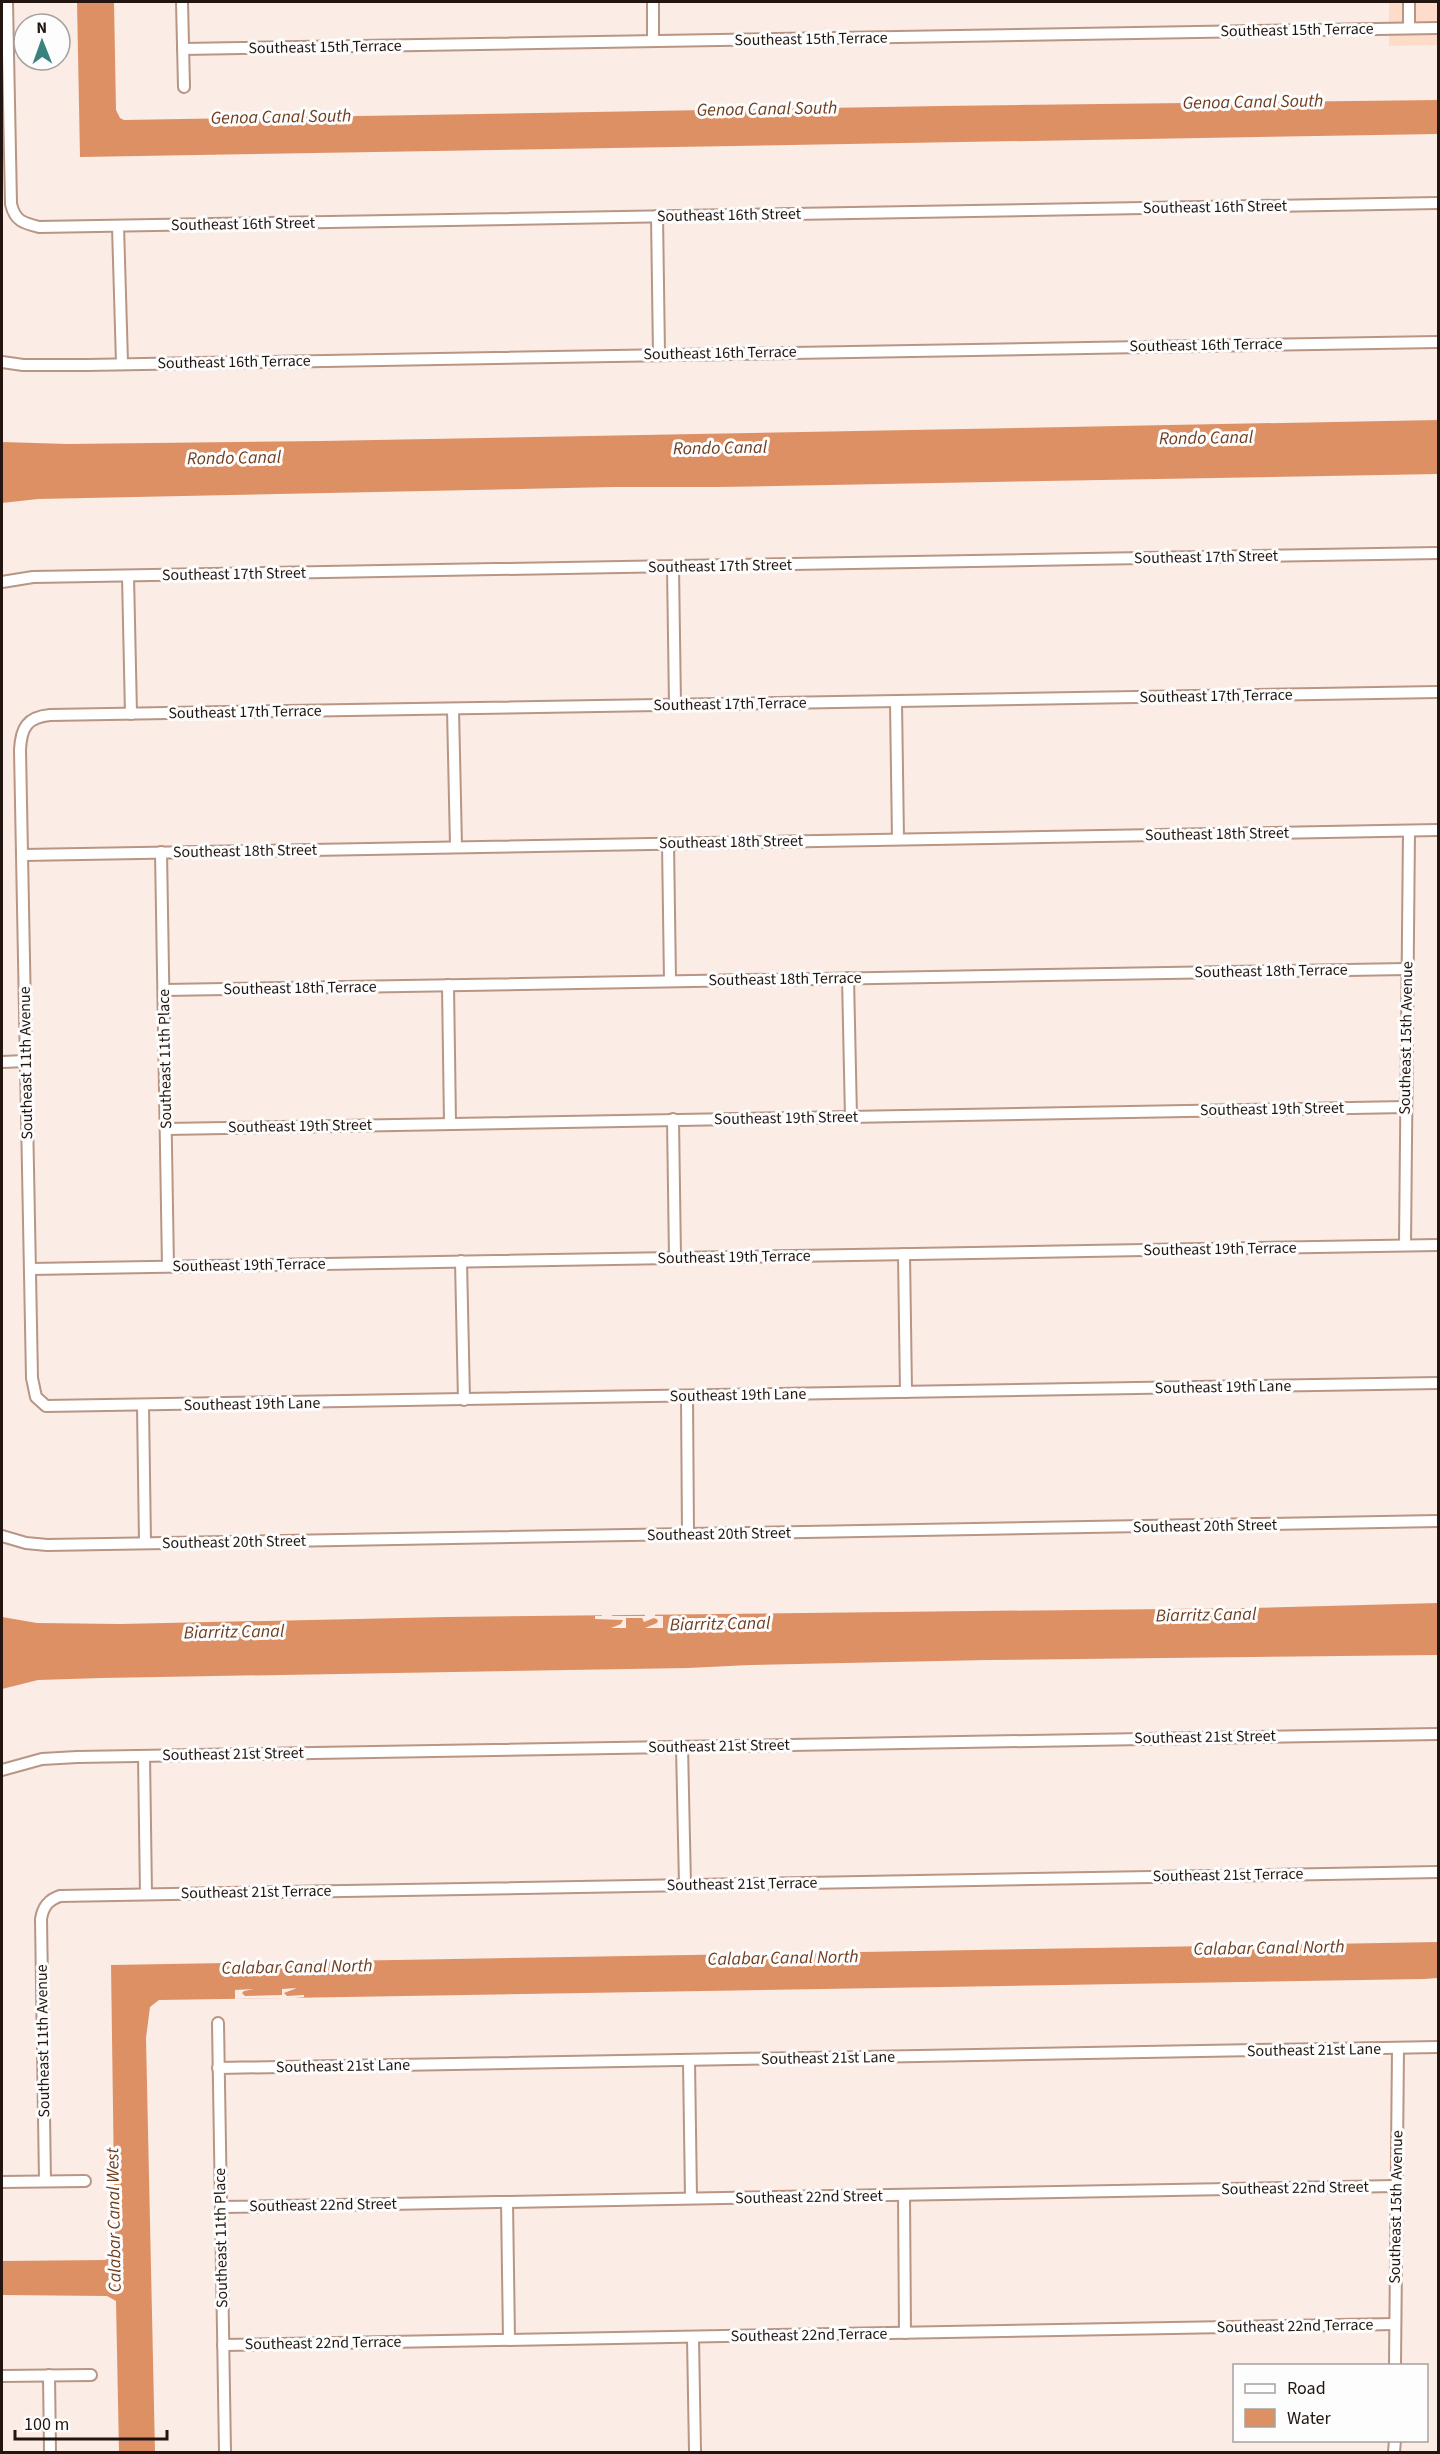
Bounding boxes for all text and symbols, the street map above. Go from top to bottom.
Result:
north arrow [12,12,72,72]
text: N [36,17,47,39]
street label: Southeast 15th Terrace [1220,18,1374,42]
street label: Southeast 15th Terrace [734,27,888,51]
street label: Southeast 15th Terrace [248,35,402,59]
water label: Genoa Canal South [1182,88,1324,116]
water label: Genoa Canal South [696,95,838,123]
water label: Genoa Canal South [210,103,352,131]
street label: Southeast 16th Street [1143,195,1288,219]
street label: Southeast 16th Street [657,203,802,227]
street label: Southeast 16th Street [171,212,316,236]
street label: Southeast 16th Terrace [1129,333,1283,357]
street label: Southeast 16th Terrace [643,341,797,365]
street label: Southeast 16th Terrace [157,350,311,374]
water label: Rondo Canal [1159,425,1254,451]
water label: Rondo Canal [673,435,768,461]
water label: Rondo Canal [187,445,282,471]
street label: Southeast 17th Street [1134,545,1279,569]
street label: Southeast 17th Street [648,554,793,578]
street label: Southeast 17th Street [162,562,307,586]
street label: Southeast 17th Terrace [1139,684,1293,708]
street label: Southeast 17th Terrace [653,692,807,716]
street label: Southeast 17th Terrace [168,700,322,724]
street label: Southeast 18th Street [1145,822,1290,846]
street label: Southeast 18th Street [659,830,804,854]
street label: Southeast 18th Street [173,839,318,863]
street label: Southeast 18th Terrace [1194,959,1348,983]
street label: Southeast 15th Avenue [1394,961,1418,1115]
street label: Southeast 18th Terrace [708,967,862,991]
street label: Southeast 18th Terrace [223,976,377,1000]
street label: Southeast 11th Avenue [14,986,38,1140]
street label: Southeast 11th Place [153,989,177,1129]
street label: Southeast 19th Street [1200,1097,1345,1121]
street label: Southeast 19th Street [714,1106,859,1130]
street label: Southeast 19th Street [228,1114,373,1138]
street label: Southeast 19th Terrace [1143,1237,1297,1261]
street label: Southeast 19th Terrace [657,1245,811,1269]
street label: Southeast 19th Terrace [172,1253,326,1277]
street label: Southeast 19th Lane [1155,1375,1292,1399]
street label: Southeast 19th Lane [670,1383,807,1407]
street label: Southeast 19th Lane [184,1392,321,1416]
street label: Southeast 20th Street [1133,1514,1278,1538]
street label: Southeast 20th Street [647,1522,792,1546]
street label: Southeast 20th Street [162,1530,307,1554]
water label: Biarritz Canal [1155,1602,1257,1628]
water label: Biarritz Canal [669,1611,771,1637]
water label: Biarritz Canal [183,1619,285,1645]
street label: Southeast 21st Street [1134,1725,1277,1749]
street label: Southeast 21st Street [648,1734,791,1758]
street label: Southeast 21st Street [162,1742,305,1766]
street label: Southeast 21st Terrace [1152,1863,1304,1887]
street label: Southeast 21st Terrace [666,1872,818,1896]
street label: Southeast 21st Terrace [180,1880,332,1904]
water label: Calabar Canal North [1193,1934,1345,1962]
water label: Calabar Canal North [707,1944,859,1972]
water label: Calabar Canal North [221,1953,373,1981]
street label: Southeast 11th Avenue [31,1964,55,2118]
street label: Southeast 21st Lane [1247,2038,1381,2062]
street label: Southeast 21st Lane [761,2046,895,2070]
street label: Southeast 21st Lane [276,2054,410,2078]
street label: Southeast 15th Avenue [1384,2130,1408,2284]
water label: Calabar Canal West [100,2146,128,2293]
street label: Southeast 11th Place [209,2168,233,2308]
street label: Southeast 22nd Street [1221,2176,1370,2200]
street label: Southeast 22nd Street [735,2185,884,2209]
street label: Southeast 22nd Street [249,2193,398,2217]
street label: Southeast 22nd Terrace [1216,2314,1374,2338]
street label: Southeast 22nd Terrace [730,2323,888,2347]
street label: Southeast 22nd Terrace [244,2331,402,2355]
legend [1233,2364,1428,2442]
text: Road [1287,2376,1326,2401]
scale bar [15,2403,166,2441]
text: Water [1287,2406,1331,2431]
text: 100 m [24,2412,69,2437]

